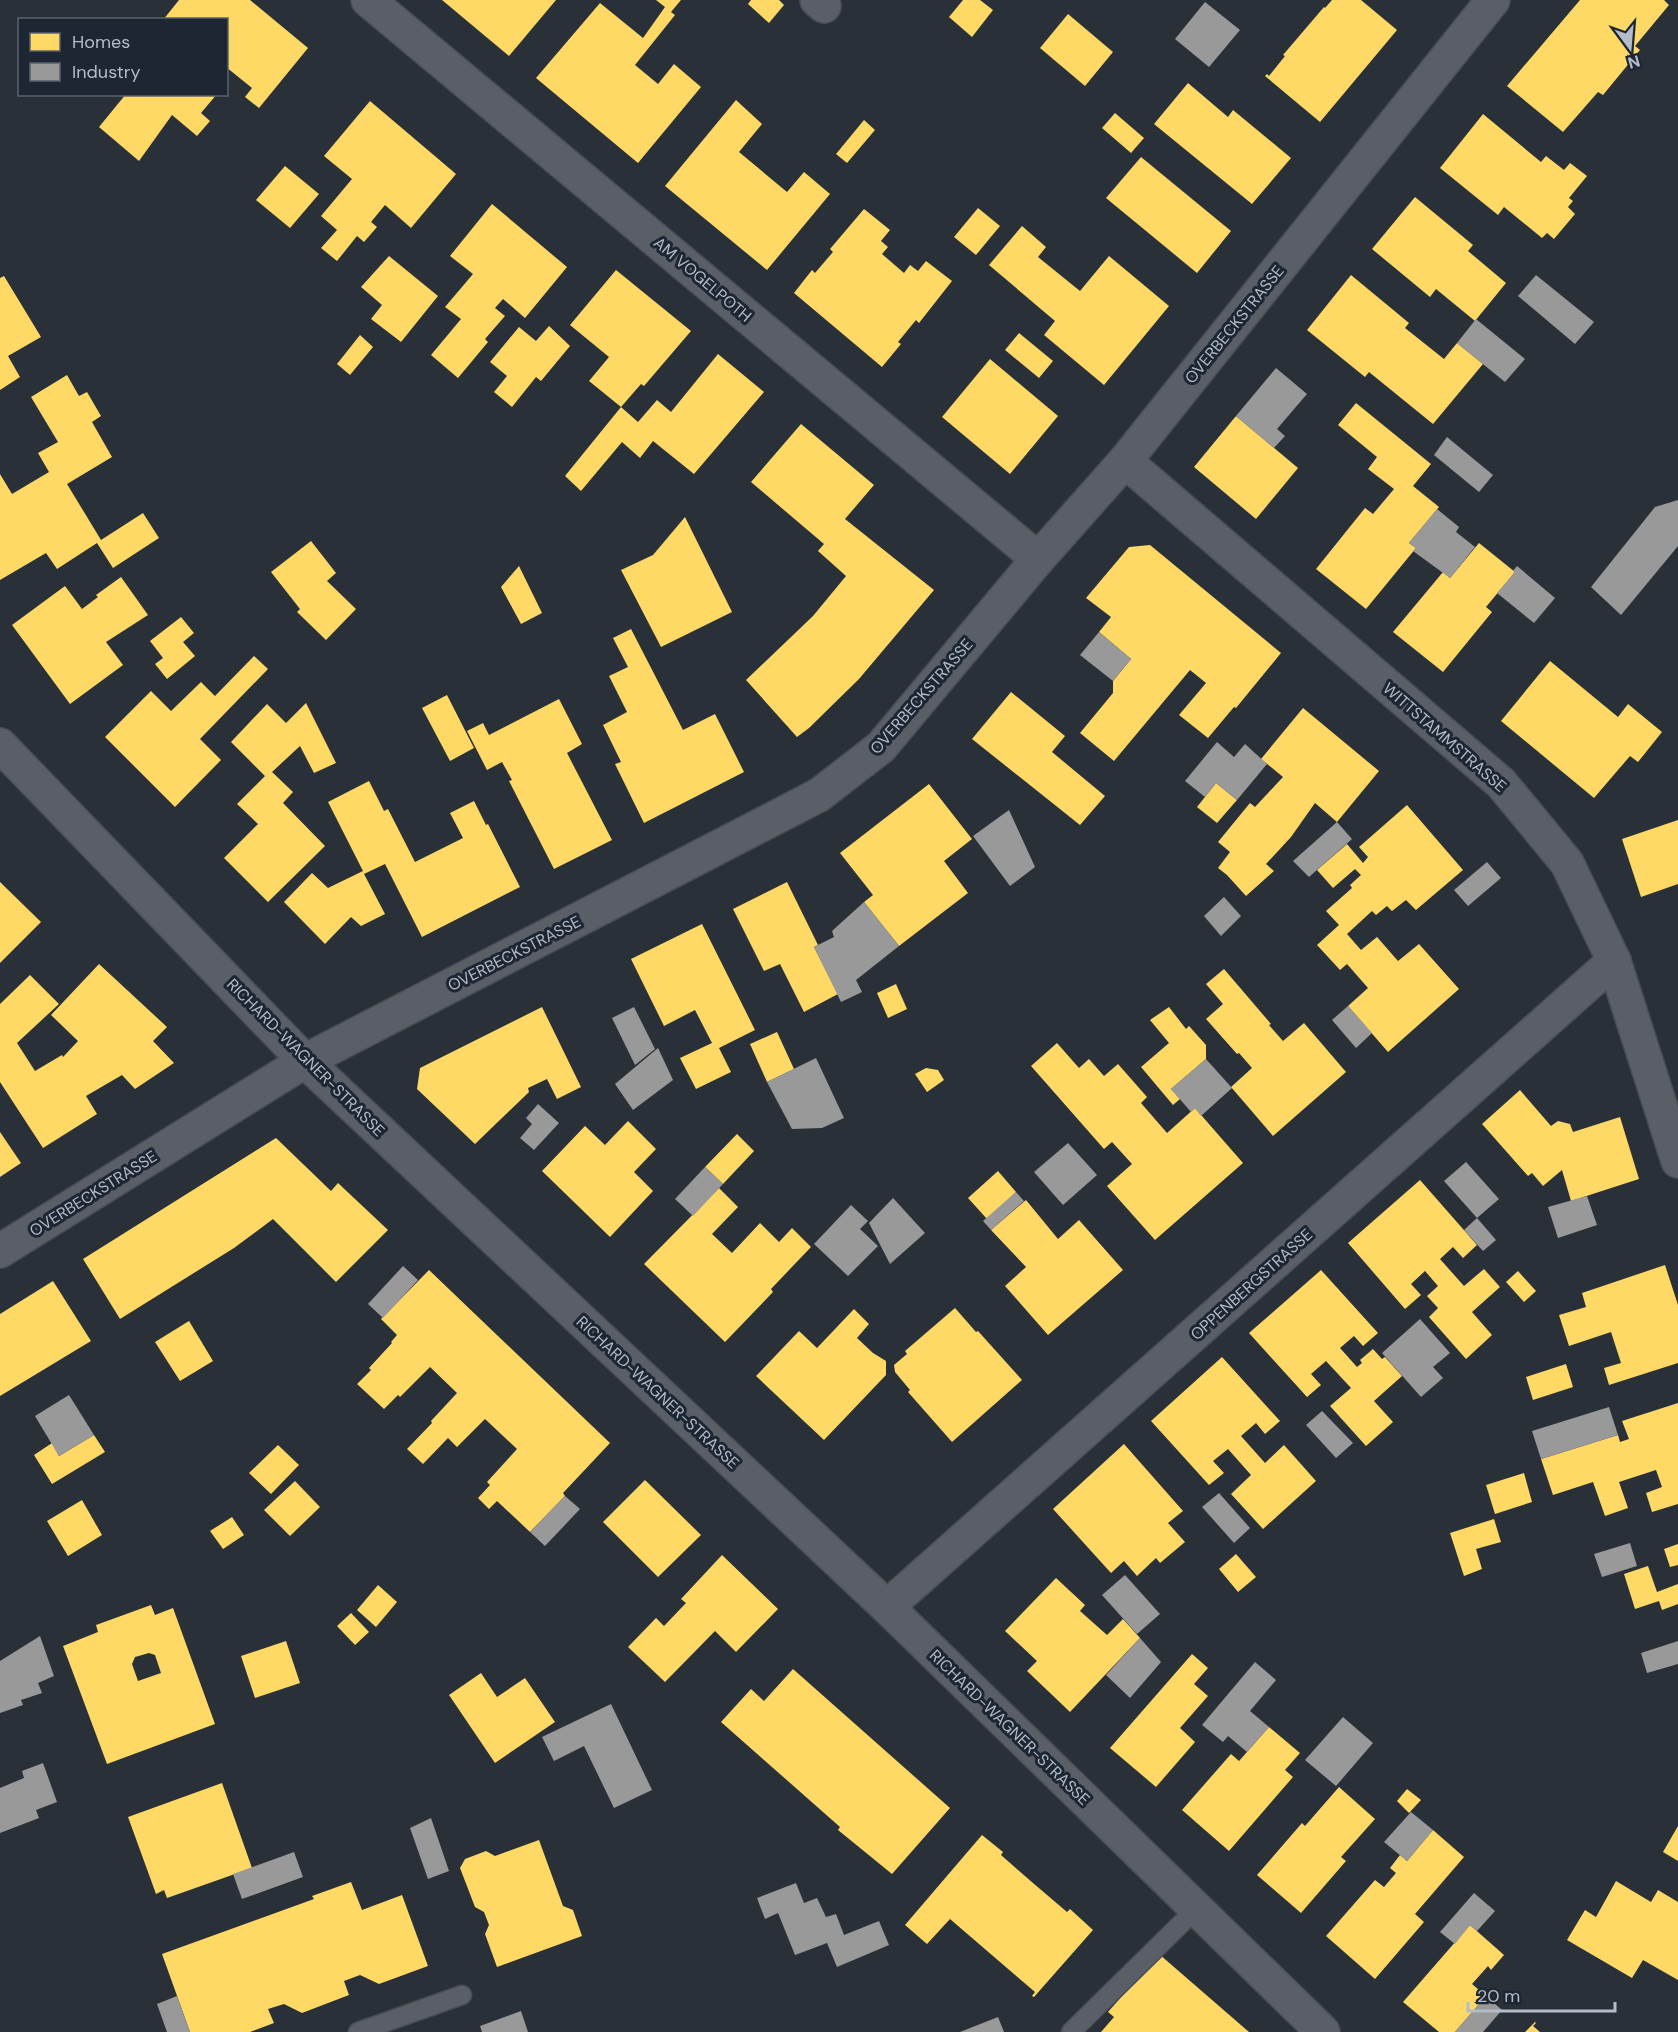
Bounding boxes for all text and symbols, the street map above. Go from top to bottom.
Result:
legend [18,18,228,96]
north arrow [1600,18,1660,78]
text: Homes [72,30,130,54]
text: N [1625,50,1643,74]
text: Industry [72,60,141,84]
street label: AM VOGELPOTH [649,232,756,326]
street label: OVERBECKSTRASSE [1180,261,1289,388]
street label: OVERBECKSTRASSE [865,634,977,758]
street label: WITTSTAMMSTRASSE [1379,678,1511,797]
street label: OVERBECKSTRASSE [444,911,584,996]
street label: RICHARD-WAGNER-STRASSE [222,974,389,1141]
street label: OVERBECKSTRASSE [26,1146,161,1241]
street label: OPPENBERGSTRASSE [1186,1224,1317,1345]
street label: RICHARD-WAGNER-STRASSE [572,1311,744,1473]
street label: RICHARD-WAGNER-STRASSE [925,1645,1094,1810]
scale bar [1468,1975,1615,2013]
text: 20 m [1477,1984,1520,2008]

